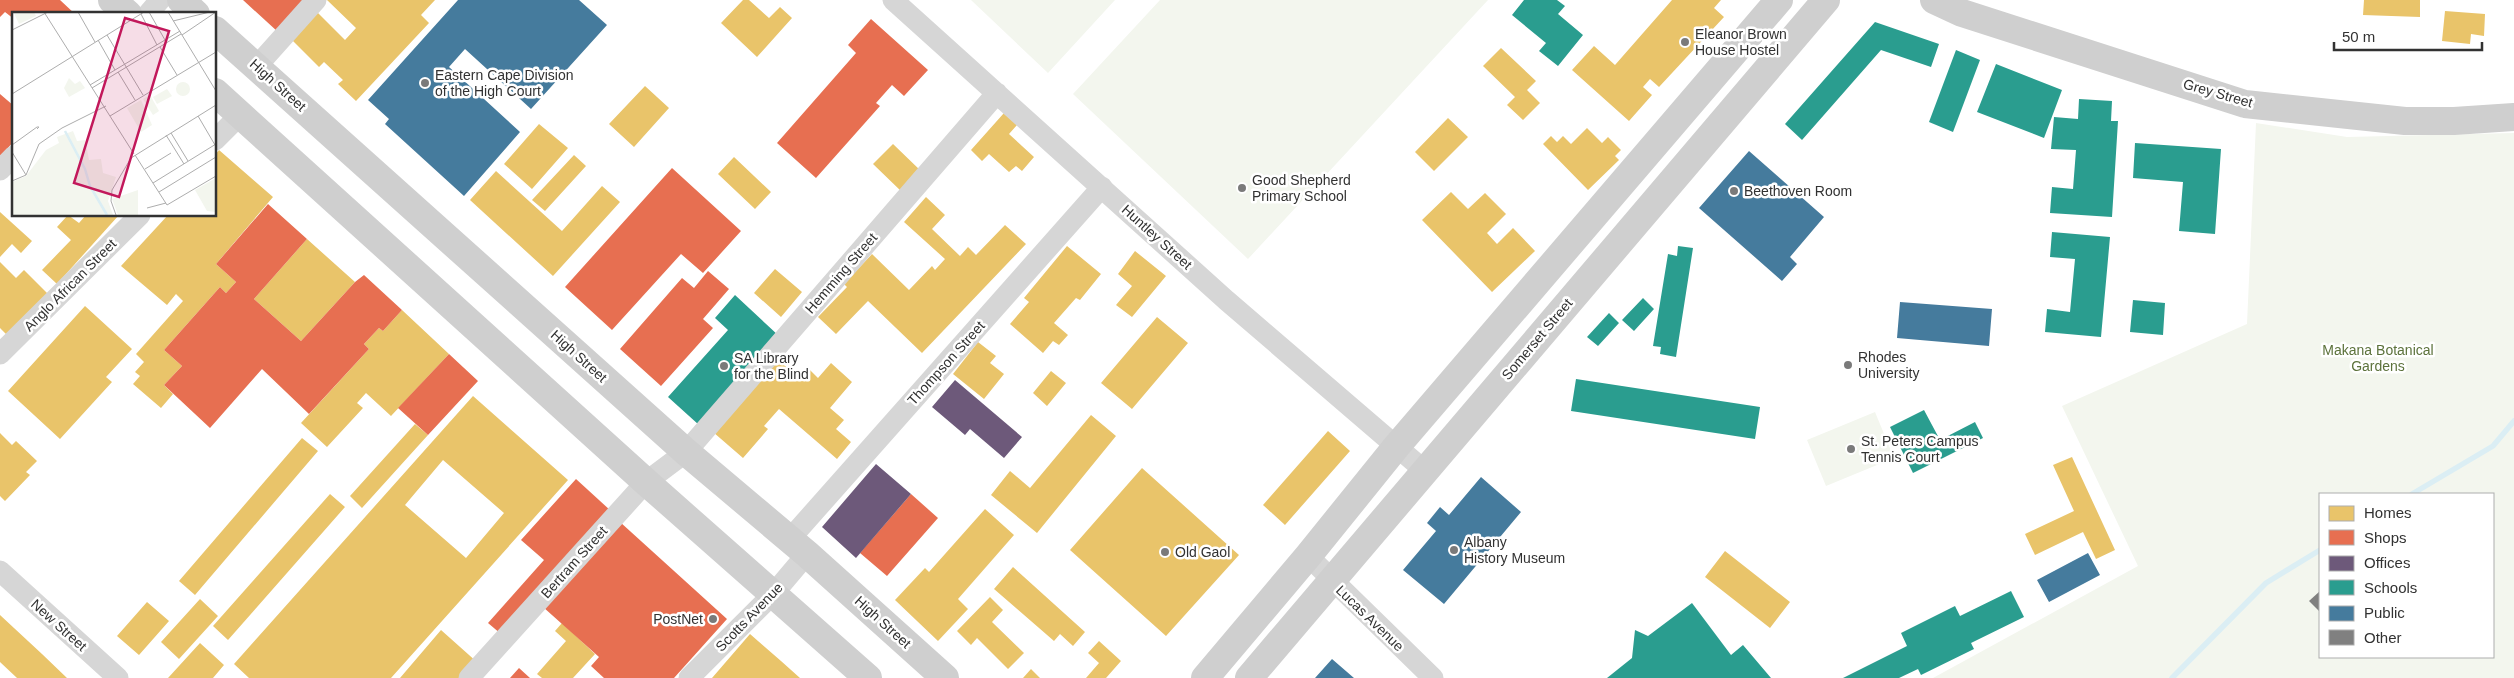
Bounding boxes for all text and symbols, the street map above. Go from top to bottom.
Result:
inset map [12,12,216,216]
scale bar [2334,20,2482,52]
place label: Eleanor Brown House Hostel [1695,26,1787,58]
text: 50 m [2342,28,2375,45]
marker: Eleanor Brown House Hostel [1679,36,1691,48]
street label: High Street [247,56,309,114]
place label: Eastern Cape Division of the High Court [435,67,574,99]
street label: Grey Street [2181,75,2255,111]
marker: Eastern Cape Division of the High Court [419,77,431,89]
place label: Good Shepherd Primary School [1252,172,1351,204]
marker: Good Shepherd Primary School [1236,182,1248,194]
place label: Beethoven Room [1744,183,1852,199]
marker: Beethoven Room [1728,185,1740,197]
street label: Huntley Street [1119,201,1195,273]
street label: Hemming Street [802,230,880,316]
street label: Anglo African Street [21,236,119,334]
street label: Somerset Street [1498,295,1576,383]
street label: Thompson Street [904,318,988,408]
street label: High Street [548,327,610,385]
park label: Makana Botanical Gardens [2322,342,2434,374]
place label: Rhodes University [1858,349,1919,381]
place label: SA Library for the Blind [734,350,809,382]
marker: Rhodes University [1842,359,1854,371]
marker: SA Library for the Blind [718,360,730,372]
place label: St. Peters Campus Tennis Court [1861,433,1979,465]
marker: St. Peters Campus Tennis Court [1845,443,1857,455]
legend [2319,493,2494,658]
text: Homes [2364,504,2412,521]
street label: Bertram Street [538,523,610,601]
text: Shops [2364,529,2407,546]
place label: Albany History Museum [1464,534,1565,566]
place label: Old Gaol [1175,544,1230,560]
marker: Albany History Museum [1448,544,1460,556]
marker: Old Gaol [1159,546,1171,558]
text: Offices [2364,554,2410,571]
street label: Scotts Avenue [712,579,786,655]
text: Schools [2364,579,2417,596]
street label: Lucas Avenue [1333,582,1407,654]
street label: High Street [852,593,914,651]
street label: New Street [28,596,90,654]
text: Public [2364,604,2405,621]
place label: PostNet [653,611,703,627]
marker: PostNet [707,613,719,625]
text: Other [2364,629,2402,646]

